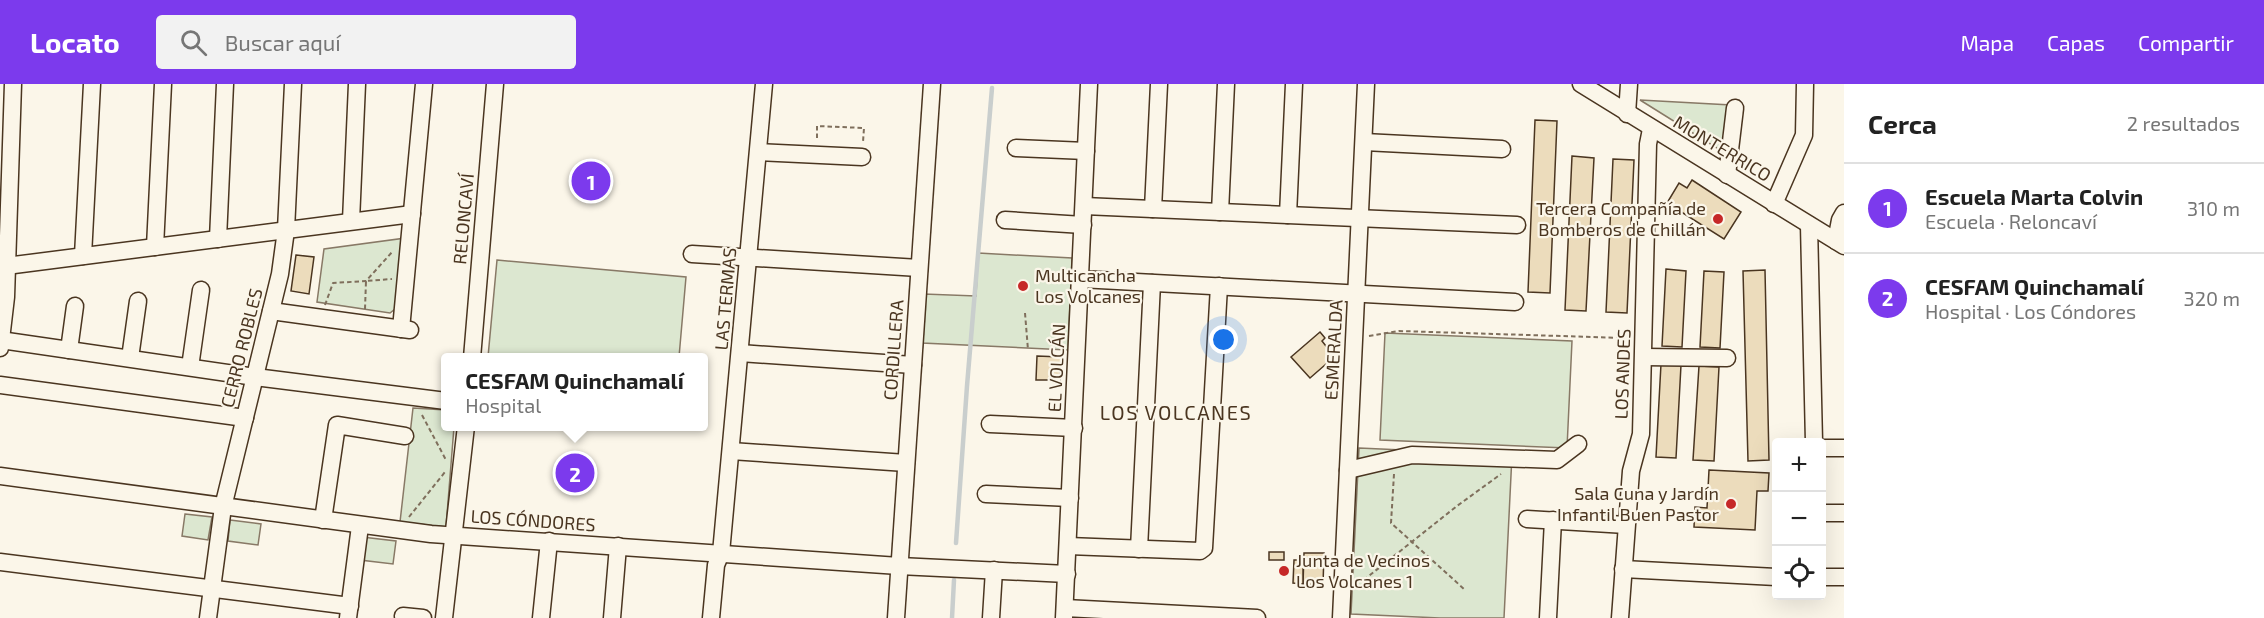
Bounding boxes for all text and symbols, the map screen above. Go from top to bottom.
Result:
search box [156,15,576,69]
text: Locato [30,25,120,59]
icon: search [177,26,210,59]
text: Buscar aquí [225,29,341,55]
text: Mapa [1960,30,2014,55]
text: Capas [2047,30,2105,55]
text: Compartir [2138,30,2234,55]
text: Cerca [1868,108,1937,139]
street label: MONTERRICO [1670,110,1775,186]
text: 2 resultados [2127,111,2240,135]
pin: 1 [572,158,610,204]
street label: RELONCAVÍ [448,171,478,265]
text: Escuela Marta Colvin [1925,183,2143,209]
text: 1 [1883,196,1892,220]
text: 310 m [2187,196,2240,220]
place label: Tercera Compañía de Bomberos de Chillán [1536,197,1706,240]
text: Escuela · Reloncaví [1925,209,2097,233]
marker: Tercera Compañía de Bomberos de Chillán [1711,212,1725,226]
street label: LAS TERMAS [710,247,740,351]
place label: Multicancha Los Volcanes [1035,264,1141,307]
text: CESFAM Quinchamalí [1925,273,2144,299]
marker: Multicancha Los Volcanes [1016,279,1030,293]
street label: CERRO ROBLES [216,286,267,410]
text: 2 [1882,286,1893,310]
text: 320 m [2184,286,2240,310]
street label: CORDILLERA [879,298,908,401]
street label: ESMERALDA [1319,298,1347,401]
text: Hospital · Los Cóndores [1925,299,2136,323]
street label: EL VOLCÁN [1043,323,1069,413]
your location [1209,325,1238,354]
street label: LOS ANDES [1609,328,1635,420]
popup [441,353,708,431]
text: CESFAM Quinchamalí [465,367,684,393]
text: Hospital [465,393,541,417]
district label: LOS VOLCANES [1100,400,1252,424]
map controls [1772,438,1826,600]
button: + [1772,438,1826,492]
pin: 2 [556,450,594,496]
place label: Sala Cuna y Jardín Infantil Buen Pastor [1557,482,1719,525]
button: − [1772,492,1826,546]
marker: Sala Cuna y Jardín Infantil Buen Pastor [1724,497,1738,511]
street label: LOS CÓNDORES [470,505,596,535]
button: locate [1772,546,1826,600]
place label: Junta de Vecinos Los Volcanes 1 [1296,549,1430,592]
marker: Junta de Vecinos Los Volcanes 1 [1277,564,1291,578]

